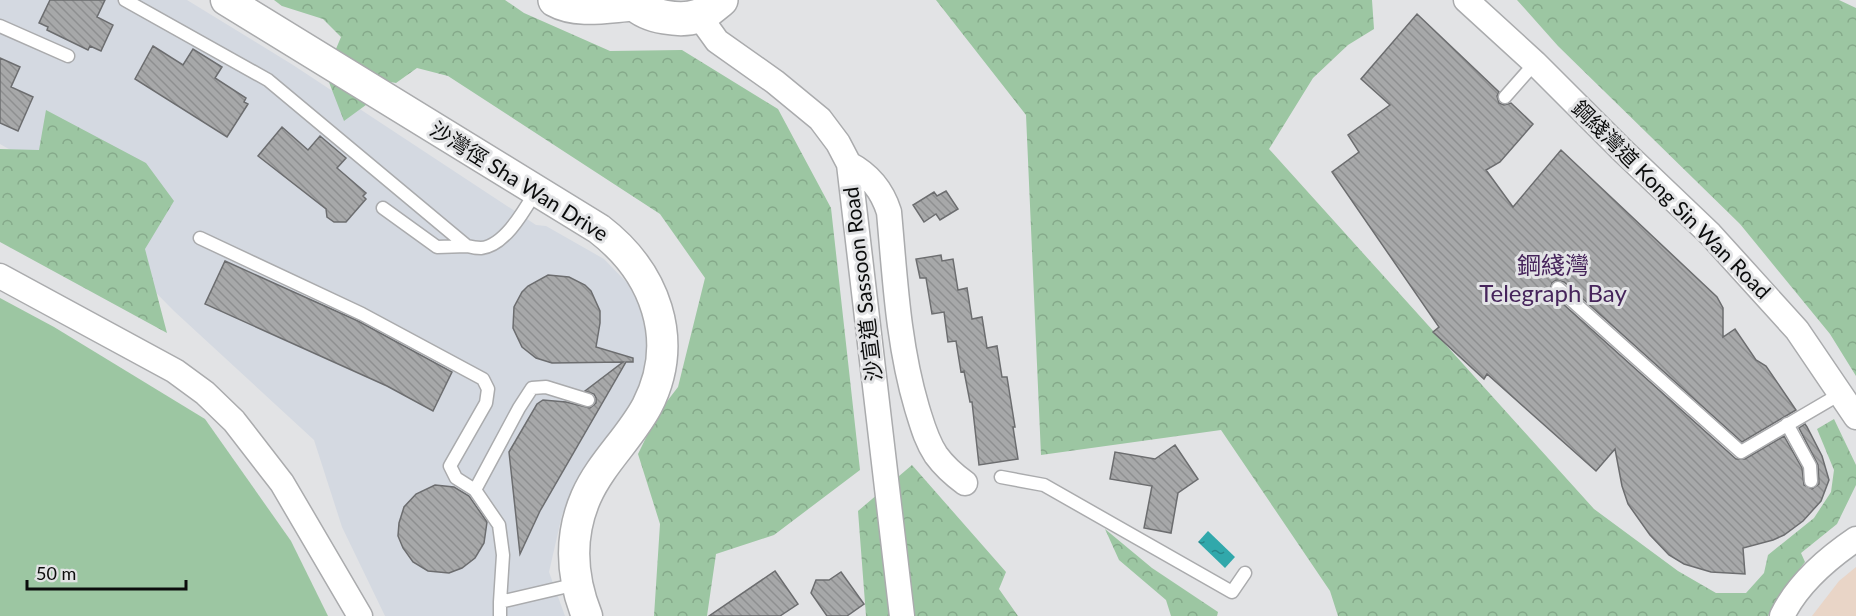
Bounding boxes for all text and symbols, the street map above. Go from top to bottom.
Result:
street label: 鋼綫灣道 Kong Sin Wan Road [1568,95,1776,303]
street label: 沙灣徑 Sha Wan Drive [426,116,613,246]
street label: 沙宣道 Sassoon Road [837,186,886,383]
district label: 鋼綫灣 Telegraph Bay [1479,250,1627,307]
scale bar [27,553,186,591]
text: 50 m [36,562,76,584]

